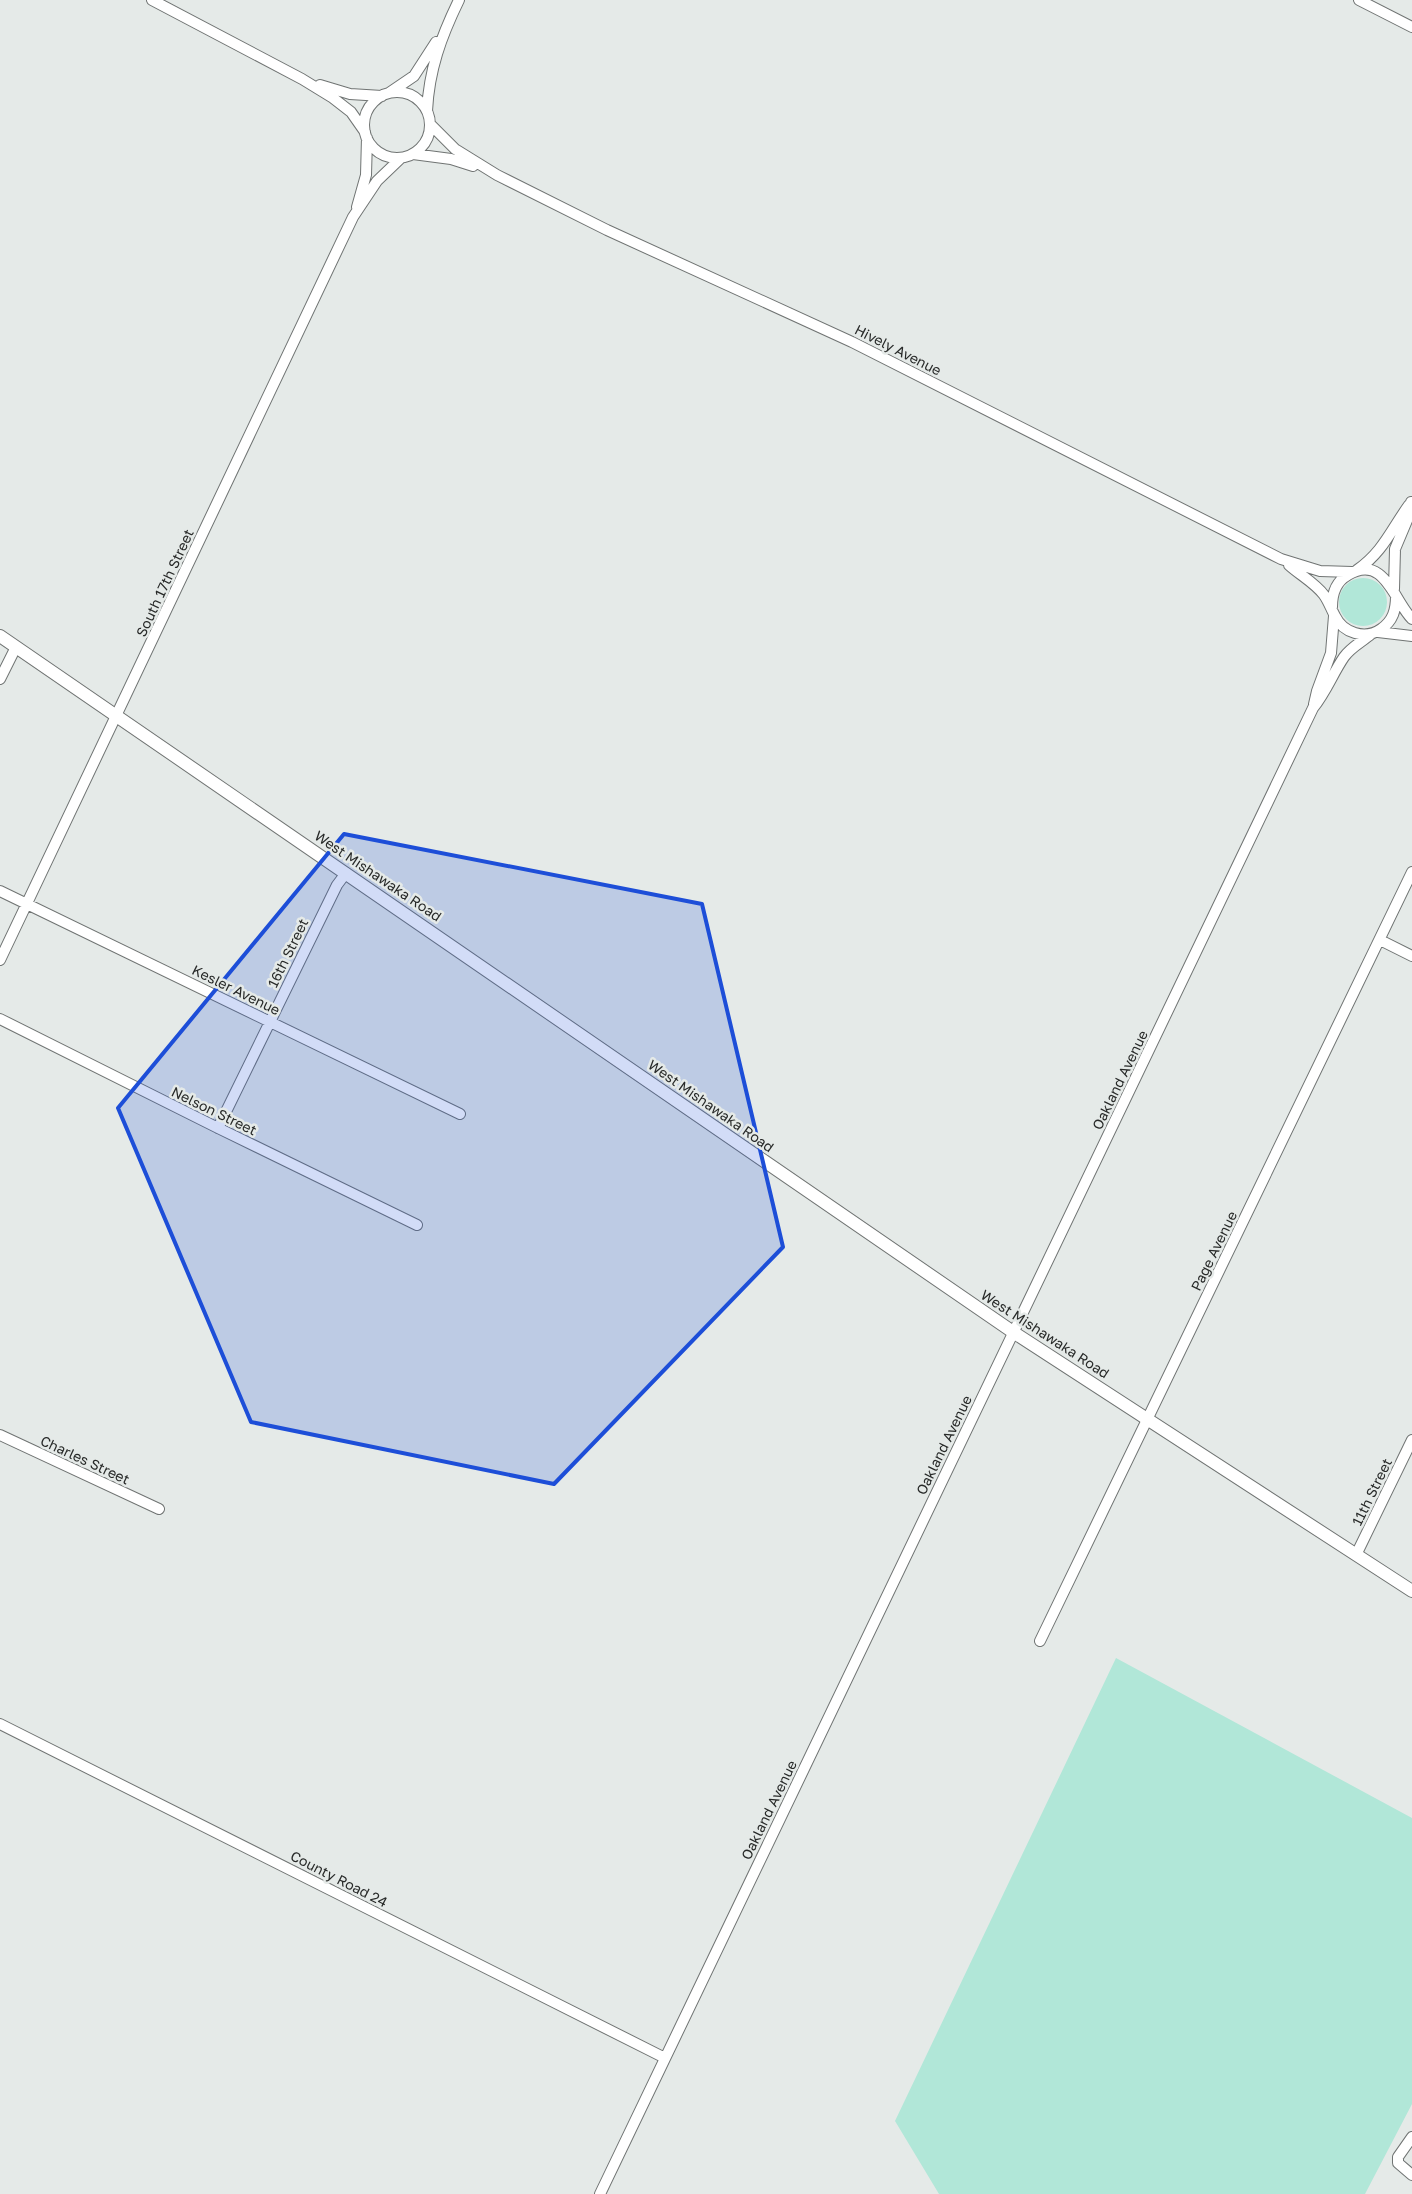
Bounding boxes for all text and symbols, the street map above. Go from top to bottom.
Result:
street label: Hively Avenue [852,320,944,379]
street label: South 17th Street [132,526,197,639]
street label: West Mishawaka Road [312,827,445,924]
street label: 16th Street [264,916,312,990]
street label: Kesler Avenue [189,961,283,1018]
street label: Oakland Avenue [1088,1027,1151,1132]
street label: West Mishawaka Road [645,1056,777,1155]
street label: Nelson Street [169,1083,260,1138]
street label: Page Avenue [1187,1208,1240,1293]
street label: West Mishawaka Road [978,1286,1113,1381]
street label: Oakland Avenue [912,1392,975,1497]
street label: Charles Street [38,1431,132,1488]
street label: 11th Street [1348,1455,1395,1528]
street label: Oakland Avenue [737,1757,800,1862]
street label: County Road 24 [288,1847,391,1910]

